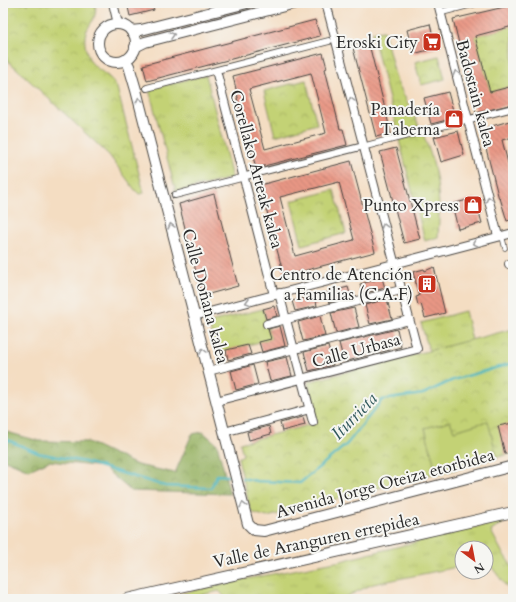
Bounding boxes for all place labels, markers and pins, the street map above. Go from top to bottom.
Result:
place label: Eroski City [336,31,418,54]
supermarket icon: Eroski City [421,31,443,53]
place label: Panadería Taberna [370,98,441,141]
shop icon: Panadería Taberna [443,108,465,130]
place label: Punto Xpress [363,194,459,217]
shop icon: Punto Xpress [462,194,484,216]
place label: Centro de Atención a Familias (C.A.F) [270,263,413,306]
building icon: Centro de Atención a Familias (C.A.F) [416,273,438,295]

